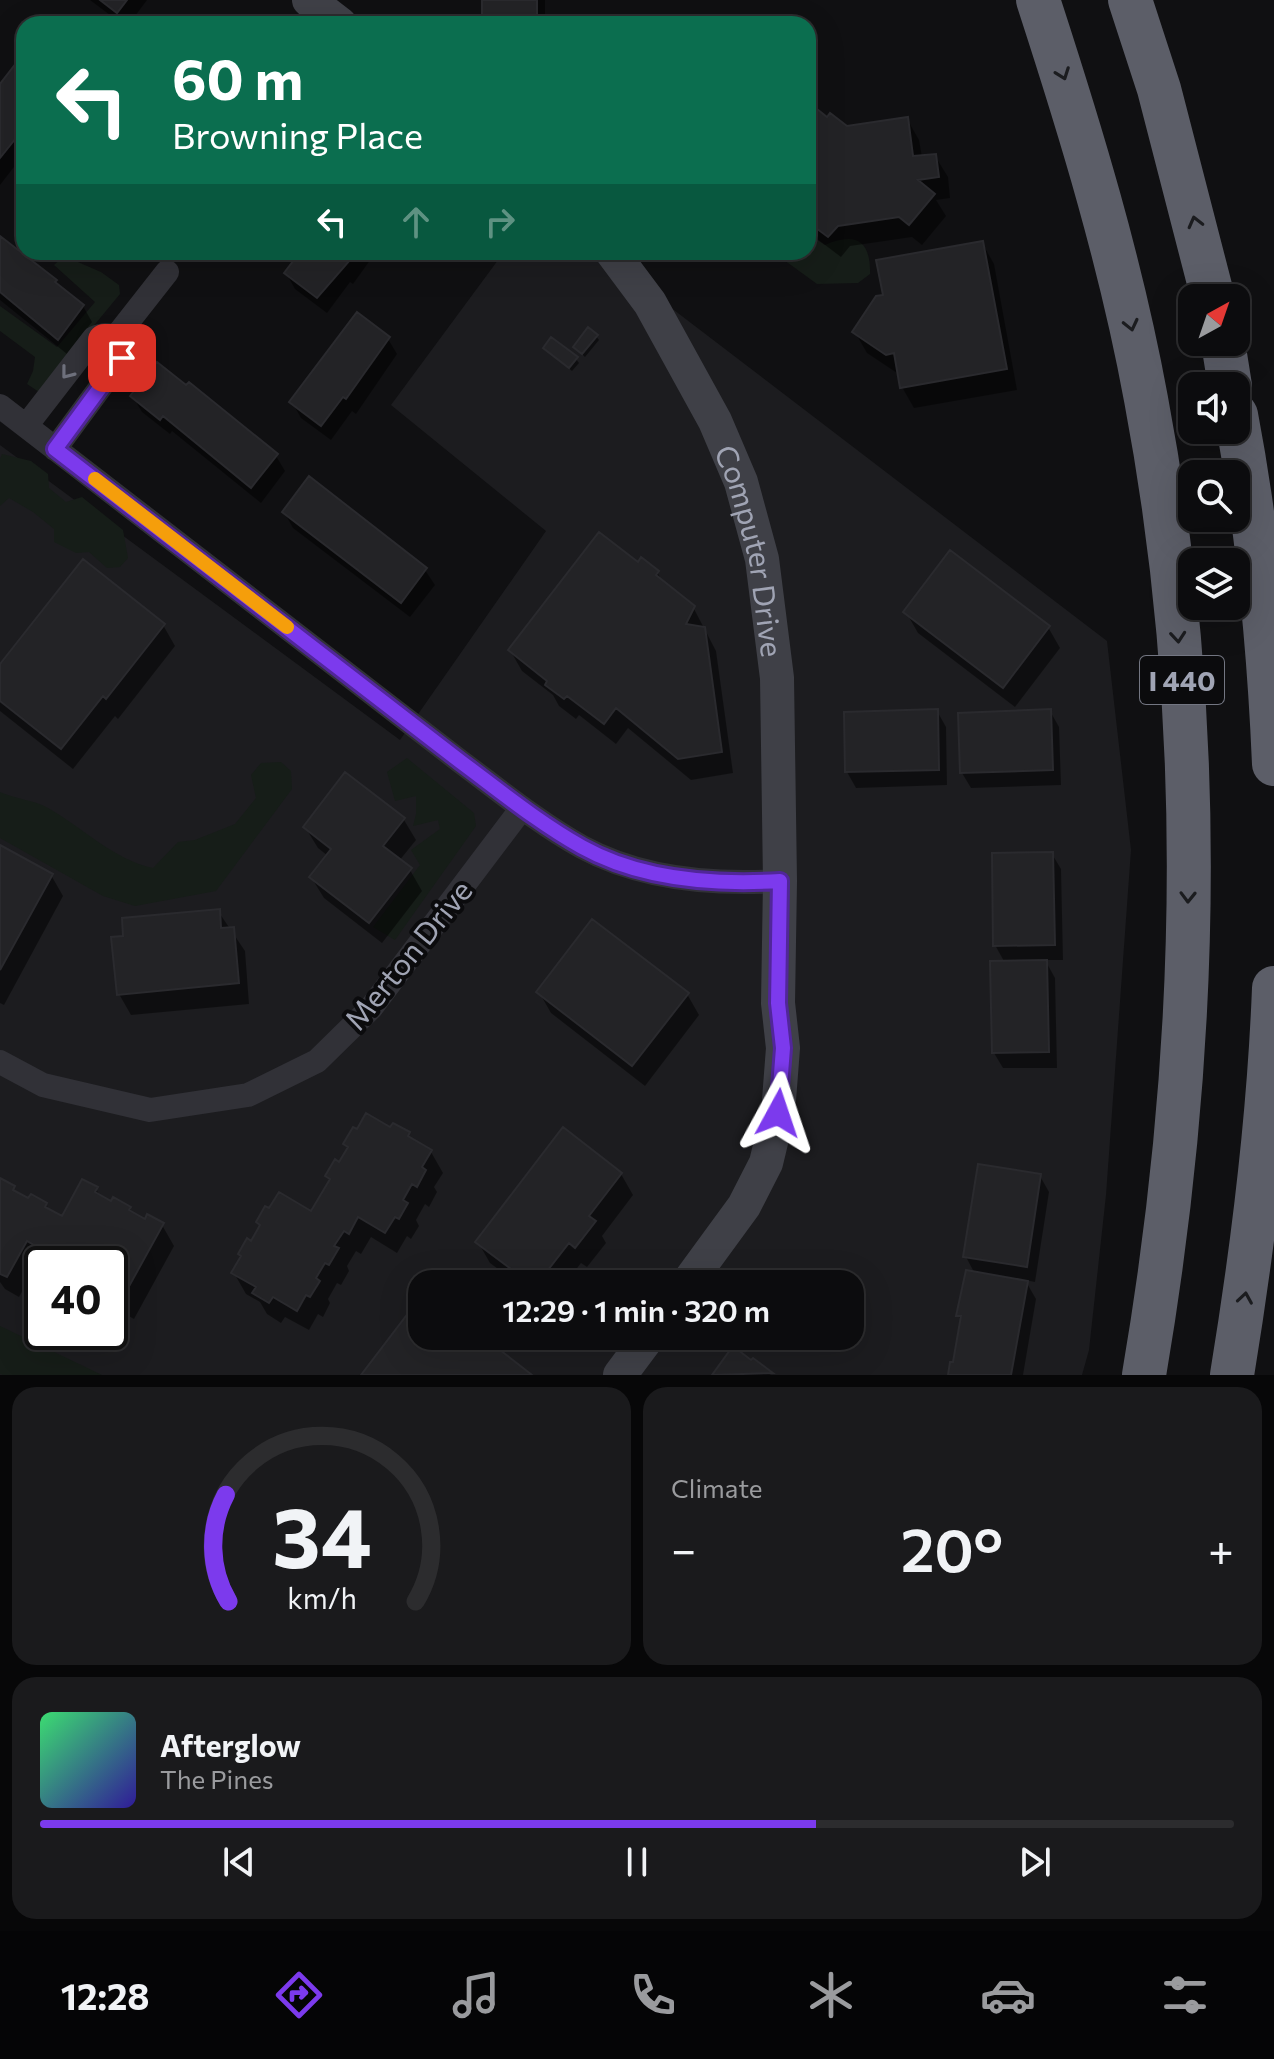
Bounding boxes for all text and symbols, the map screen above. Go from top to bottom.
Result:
text: 60 m [172,43,303,112]
icon: left [40,48,144,152]
one-way arrow [1053,66,1070,80]
text: Browning Place [172,112,423,156]
icon: left [310,200,354,244]
icon: ahead [394,200,438,244]
icon: right [478,200,522,244]
one-way arrow [1188,216,1205,230]
north arrow [1178,284,1250,356]
map controls [1178,284,1250,620]
one-way arrow [1122,317,1139,331]
pin [88,324,156,392]
icon: arrive [100,336,144,380]
one-way arrow [63,364,77,378]
button: sound [1178,372,1250,444]
street label: Computer Drive [709,439,793,659]
button: search [1178,460,1250,532]
button: layers [1178,548,1250,620]
one-way arrow [1170,631,1187,644]
road number: I 440 [1140,656,1224,704]
street label: Merton Drive [335,872,479,1036]
one-way arrow [1179,891,1197,904]
position arrow [736,1071,820,1155]
speed limit sign: 40 [24,1246,128,1350]
text: 12:29 · 1 min · 320 m [502,1291,770,1328]
one-way arrow [1235,1291,1252,1305]
text: Climate [671,1472,763,1503]
text: 34 [272,1483,371,1585]
text: 20° [901,1511,1003,1584]
text: − [671,1521,696,1575]
text: + [1208,1521,1234,1575]
text: km/h [287,1580,356,1615]
text: Afterglow [160,1726,301,1763]
text: The Pines [160,1763,274,1794]
icon: previous [217,1840,261,1884]
icon: pause [615,1840,659,1884]
icon: next [1013,1840,1057,1884]
icon: directions [271,1967,327,2023]
icon: music [448,1967,504,2023]
icon: phone [625,1967,681,2023]
icon: climate [803,1967,859,2023]
icon: car [980,1967,1036,2023]
icon: filters [1157,1967,1213,2023]
text: 12:28 [61,1973,149,2017]

